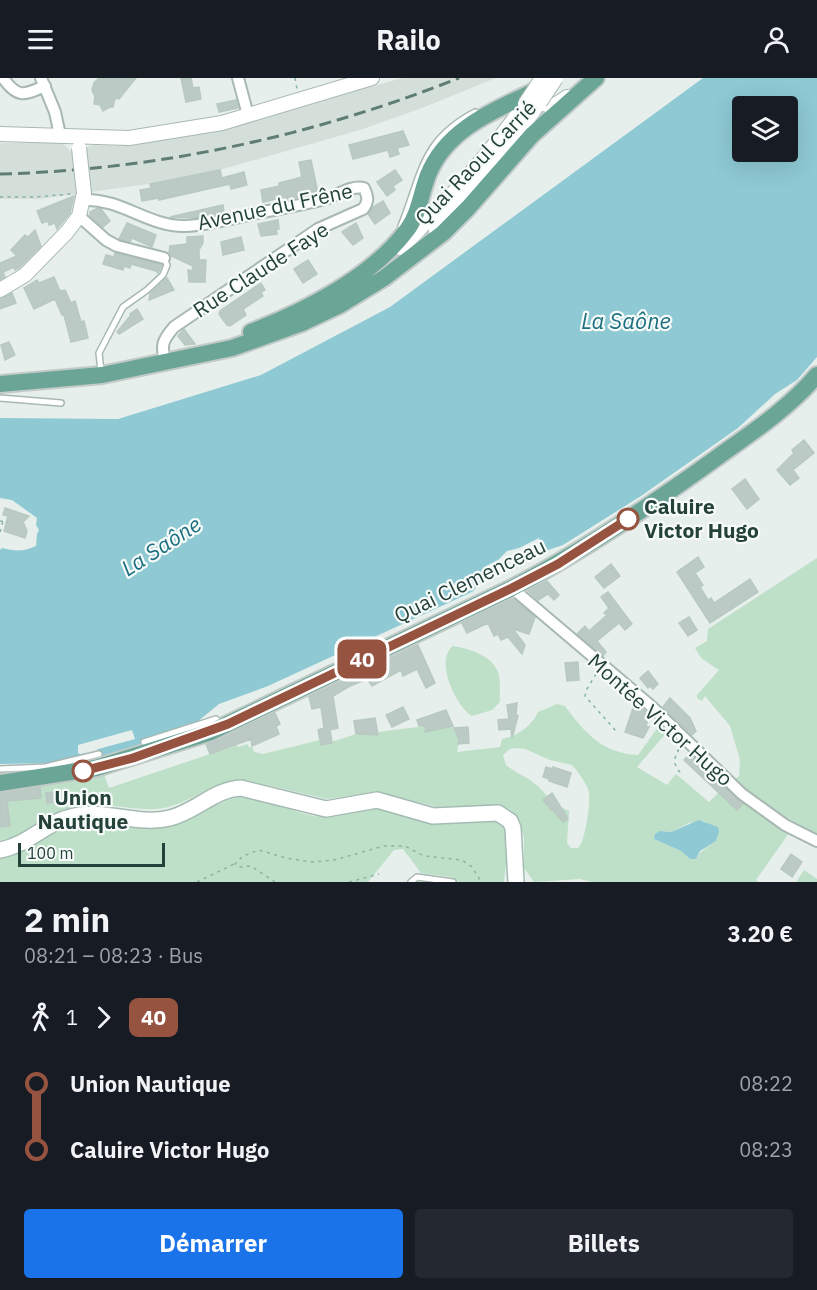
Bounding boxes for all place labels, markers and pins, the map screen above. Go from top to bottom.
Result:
place label: Caluire Victor Hugo [644,492,759,544]
marker: Caluire Victor Hugo [617,508,639,530]
marker: Union Nautique [72,760,94,782]
place label: Union Nautique [38,783,129,835]

